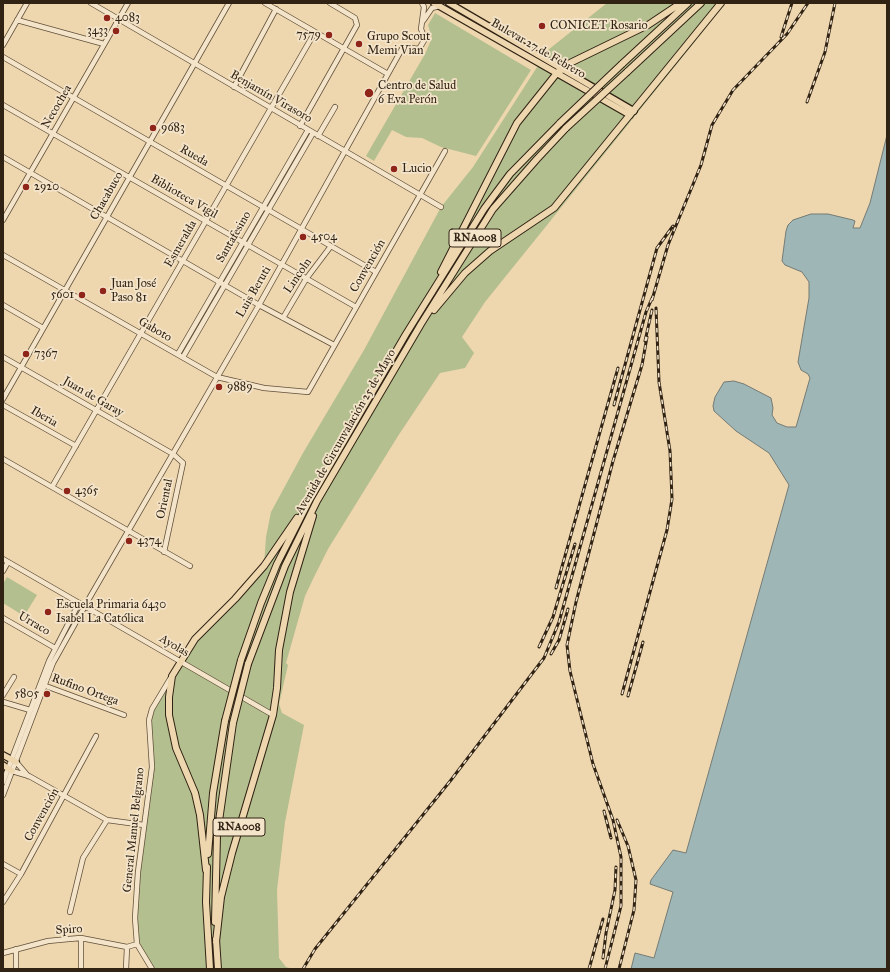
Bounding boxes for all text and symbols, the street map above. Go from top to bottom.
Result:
place label: 4083 [115,11,140,25]
marker: 4083 [102,13,112,23]
street label: Bulevar 27 de Febrero [488,16,588,82]
place label: CONICET Rosario [550,19,648,33]
marker: CONICET Rosario [537,21,547,31]
place label: 3433 [87,24,108,38]
marker: 3433 [111,26,121,36]
place label: 7579 [296,28,321,42]
marker: 7579 [324,30,334,40]
place label: Grupo Scout Memi Vian [367,30,430,58]
marker: Grupo Scout Memi Vian [354,39,364,49]
street label: Benjamín Virasoro [228,68,314,126]
place label: Centro de Salud 6 Eva Perón [378,79,456,107]
street label: Necochea [39,83,75,131]
marker: Centro de Salud 6 Eva Perón [363,87,375,99]
place label: 9683 [161,121,185,135]
marker: 9683 [148,123,158,133]
street label: Rueda [177,142,211,170]
place label: Lucio [402,162,432,176]
marker: Lucio [389,164,399,174]
street label: Chacabuco [87,169,127,223]
street label: Biblioteca Vigil [148,172,220,222]
place label: 2920 [34,180,59,194]
marker: 2920 [21,182,31,192]
street label: Santafesino [214,209,254,265]
street label: Esmeralda [162,218,200,270]
road number: RNA008 [449,229,501,247]
place label: 4504 [311,230,337,244]
marker: 4504 [298,232,308,242]
street label: Convención [347,237,389,295]
street label: Lincoln [281,256,315,296]
street label: Luis Beruti [234,264,274,320]
place label: Juan José Paso 81 [111,277,156,305]
marker: Juan José Paso 81 [98,286,108,296]
place label: 5601 [51,288,74,302]
marker: 5601 [77,290,87,300]
street label: Gaboto [136,315,174,345]
place label: 7367 [34,347,58,361]
street label: Avenida de Circunvalación 25 de Mayo [293,347,399,517]
marker: 7367 [21,349,31,359]
street label: Juan de Garay [60,374,126,420]
place label: 9889 [227,380,253,394]
marker: 9889 [214,382,224,392]
street label: Iberia [28,404,60,430]
street label: Oriental [154,478,176,520]
place label: 4365 [75,484,98,498]
marker: 4365 [62,486,72,496]
place label: 4374 [137,534,161,548]
marker: 4374 [124,536,134,546]
place label: Escuela Primaria 6430 Isabel La Católica [56,598,166,626]
marker: Escuela Primaria 6430 Isabel La Católica [43,607,53,617]
street label: Urraco [15,609,53,639]
street label: Ayolas [157,632,191,660]
street label: Rufino Ortega [49,671,121,709]
place label: 5805 [14,687,39,701]
marker: 5805 [42,689,52,699]
street label: General Manuel Belgrano [120,767,148,893]
street label: Convención [21,786,63,844]
road number: RNA008 [213,818,265,836]
street label: Spiro [55,922,83,938]

